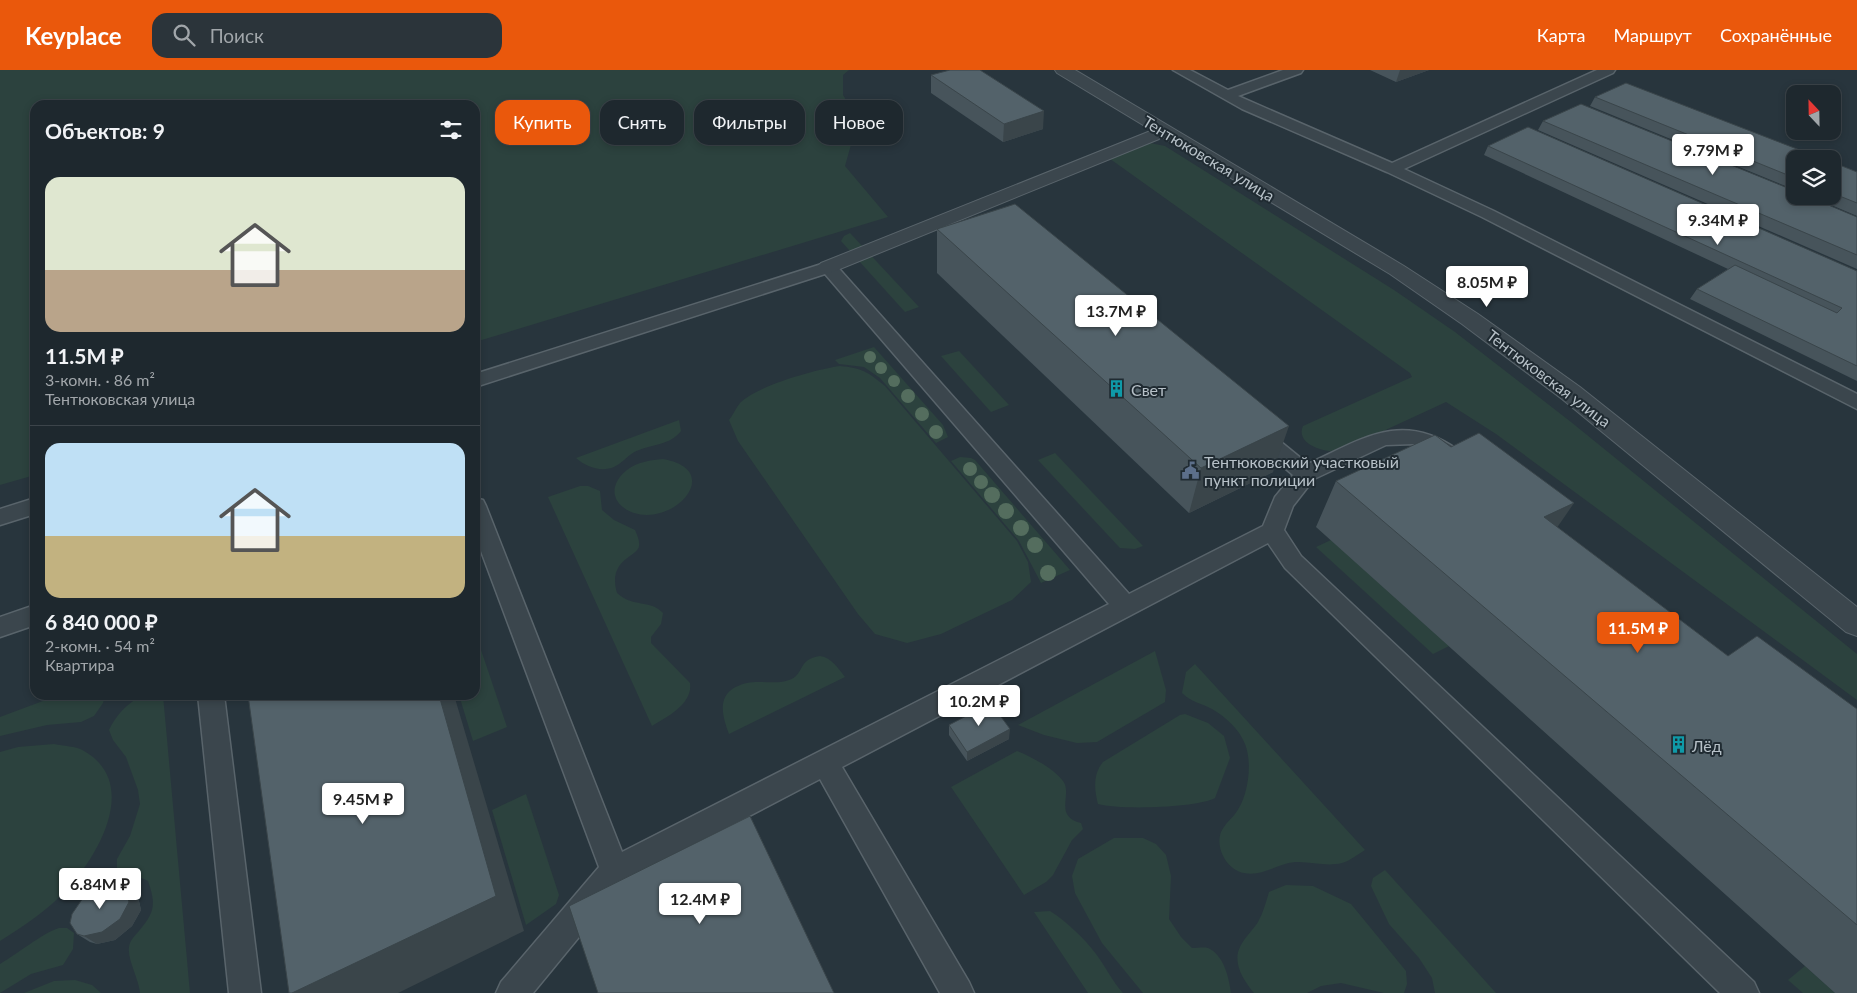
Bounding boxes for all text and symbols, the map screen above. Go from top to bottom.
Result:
search box [152,13,502,58]
text: Keyplace [25,21,122,50]
icon: search [170,21,198,49]
text: Поиск [210,24,264,47]
text: Карта [1537,24,1585,46]
text: Маршрут [1613,24,1692,46]
text: Сохранённые [1720,24,1832,46]
north arrow [1786,85,1841,140]
map controls [1786,85,1841,205]
chip: Купить [495,100,590,145]
chip: Снять [600,100,684,145]
chip: Фильтры [694,100,805,145]
chip: Новое [815,100,903,145]
street label: Тентюковская улица [1140,111,1278,205]
icon: filters [437,116,465,144]
text: Объектов: 9 [45,118,165,143]
pin: 9.79M ₽ [1667,134,1759,176]
text: 9.79M ₽ [1683,140,1743,159]
button: layers [1786,150,1841,205]
pin: 9.34M ₽ [1672,204,1764,246]
icon: home [210,210,300,300]
text: 9.34M ₽ [1688,210,1748,229]
pin: 8.05M ₽ [1441,266,1533,308]
text: 8.05M ₽ [1457,272,1517,291]
pin: 13.7M ₽ [1070,294,1162,337]
text: 13.7M ₽ [1086,301,1146,320]
street label: Тентюковская улица [1483,325,1615,431]
text: 11.5M ₽ [45,343,124,368]
text: 3-комн. · 86 m² [45,370,155,389]
building icon: Свет [1107,379,1127,399]
place label: Свет [1131,380,1166,399]
text: Тентюковская улица [45,389,195,408]
place label: Тентюковский участковый пункт полиции [1204,452,1399,489]
public building icon: Тентюковский участковый пункт полиции [1180,460,1200,480]
icon: home [210,475,300,565]
text: 6 840 000 ₽ [45,609,158,634]
pin: 11.5M ₽ [1592,612,1684,654]
text: 11.5M ₽ [1608,618,1668,637]
text: 2-комн. · 54 m² [45,636,155,655]
text: Квартира [45,655,114,674]
pin: 10.2M ₽ [933,684,1025,727]
text: 10.2M ₽ [949,691,1009,710]
building icon: Лёд [1668,735,1688,755]
place label: Лёд [1691,736,1722,755]
pin: 9.45M ₽ [317,782,409,825]
text: 9.45M ₽ [333,789,393,808]
pin: 6.84M ₽ [54,868,146,910]
text: 6.84M ₽ [70,874,130,893]
pin: 12.4M ₽ [654,882,746,925]
text: 12.4M ₽ [670,889,730,908]

